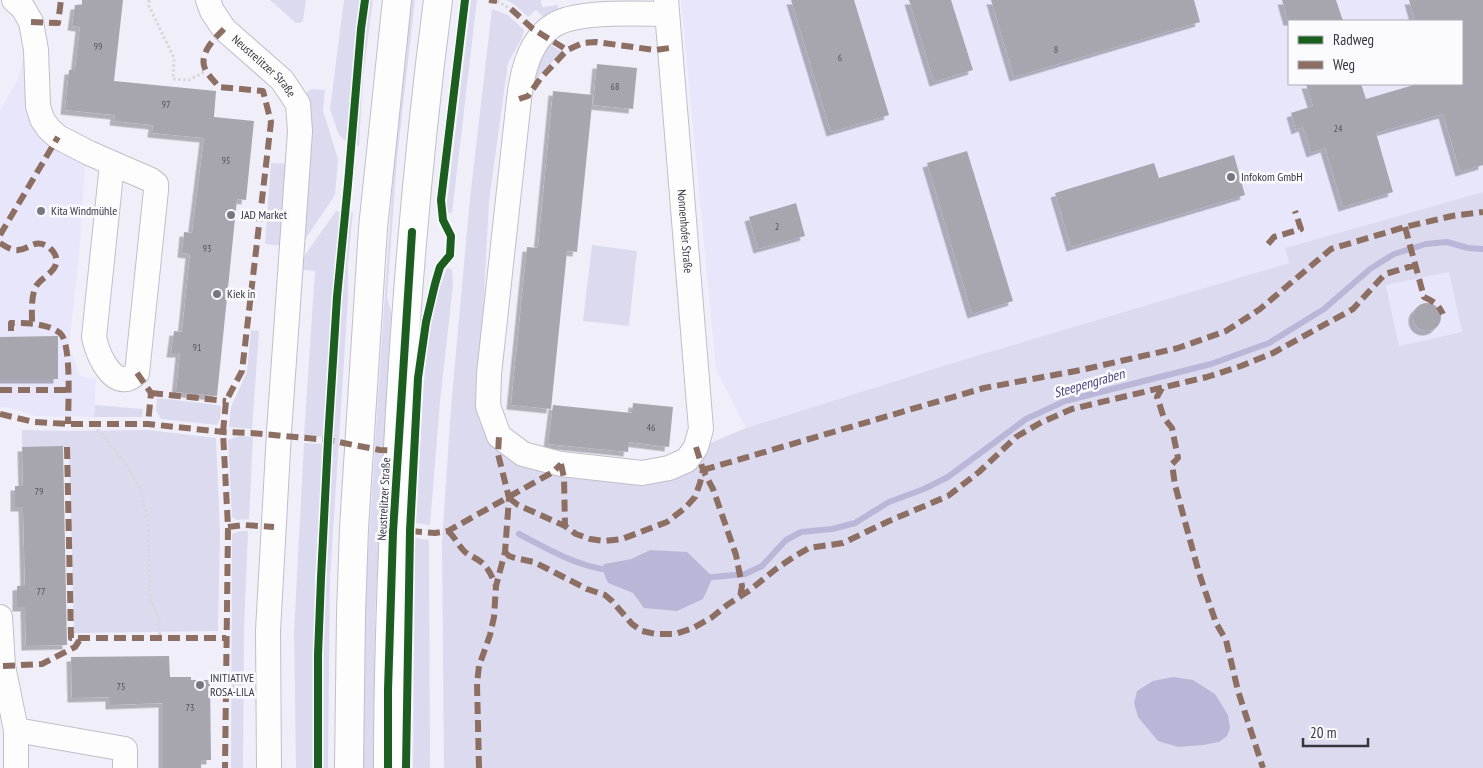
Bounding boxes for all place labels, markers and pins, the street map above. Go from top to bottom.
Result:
place label: Infokom GmbH [1241,169,1303,184]
marker: Infokom GmbH [1225,171,1237,183]
place label: Kita Windmühle [51,203,117,218]
marker: Kita Windmühle [35,205,47,217]
place label: JAD Market [240,207,288,222]
marker: JAD Market [225,209,237,221]
place label: Kiek in [227,286,255,301]
marker: Kiek in [211,288,223,300]
place label: INITIATIVE ROSA-LILA [210,670,255,699]
marker: INITIATIVE ROSA-LILA [194,679,206,691]

